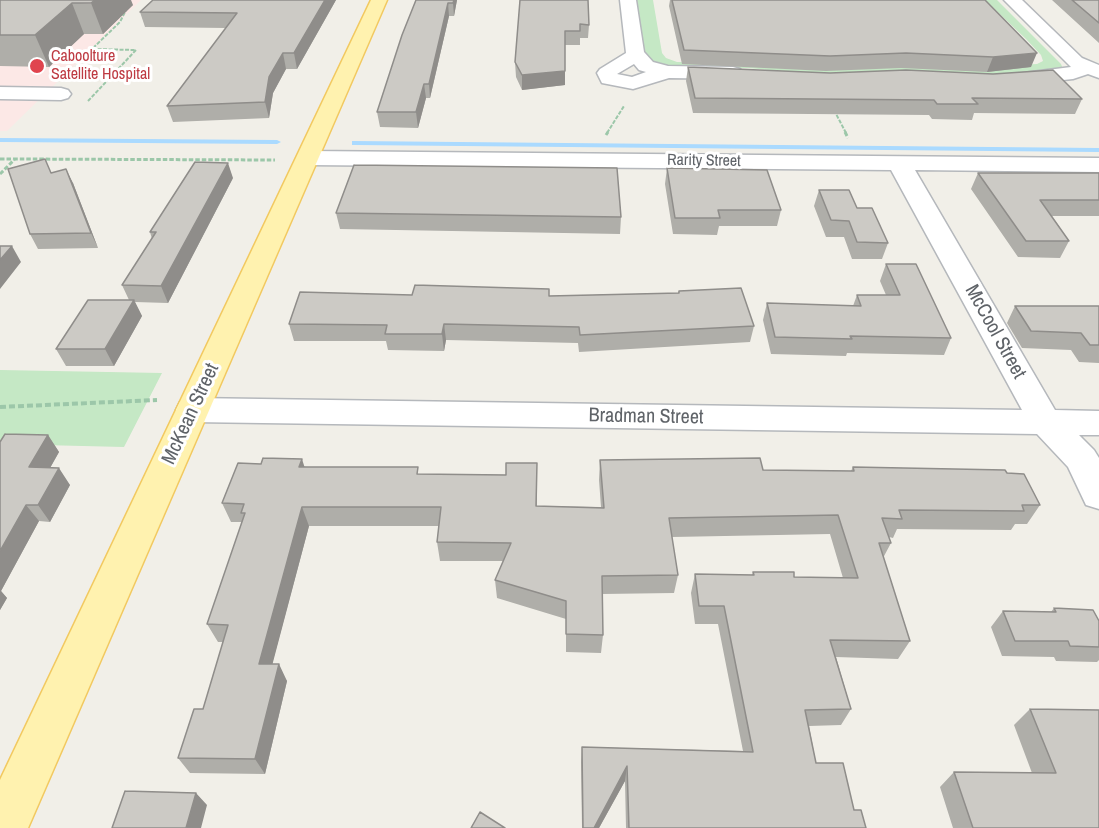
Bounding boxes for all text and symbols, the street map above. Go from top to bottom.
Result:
place label: Caboolture Satellite Hospital [51,47,150,85]
marker: Caboolture Satellite Hospital [28,57,46,75]
street label: Rarity Street [667,151,741,171]
street label: McCool Street [959,281,1031,383]
street label: McKean Street [157,360,225,468]
street label: Bradman Street [588,404,704,430]

